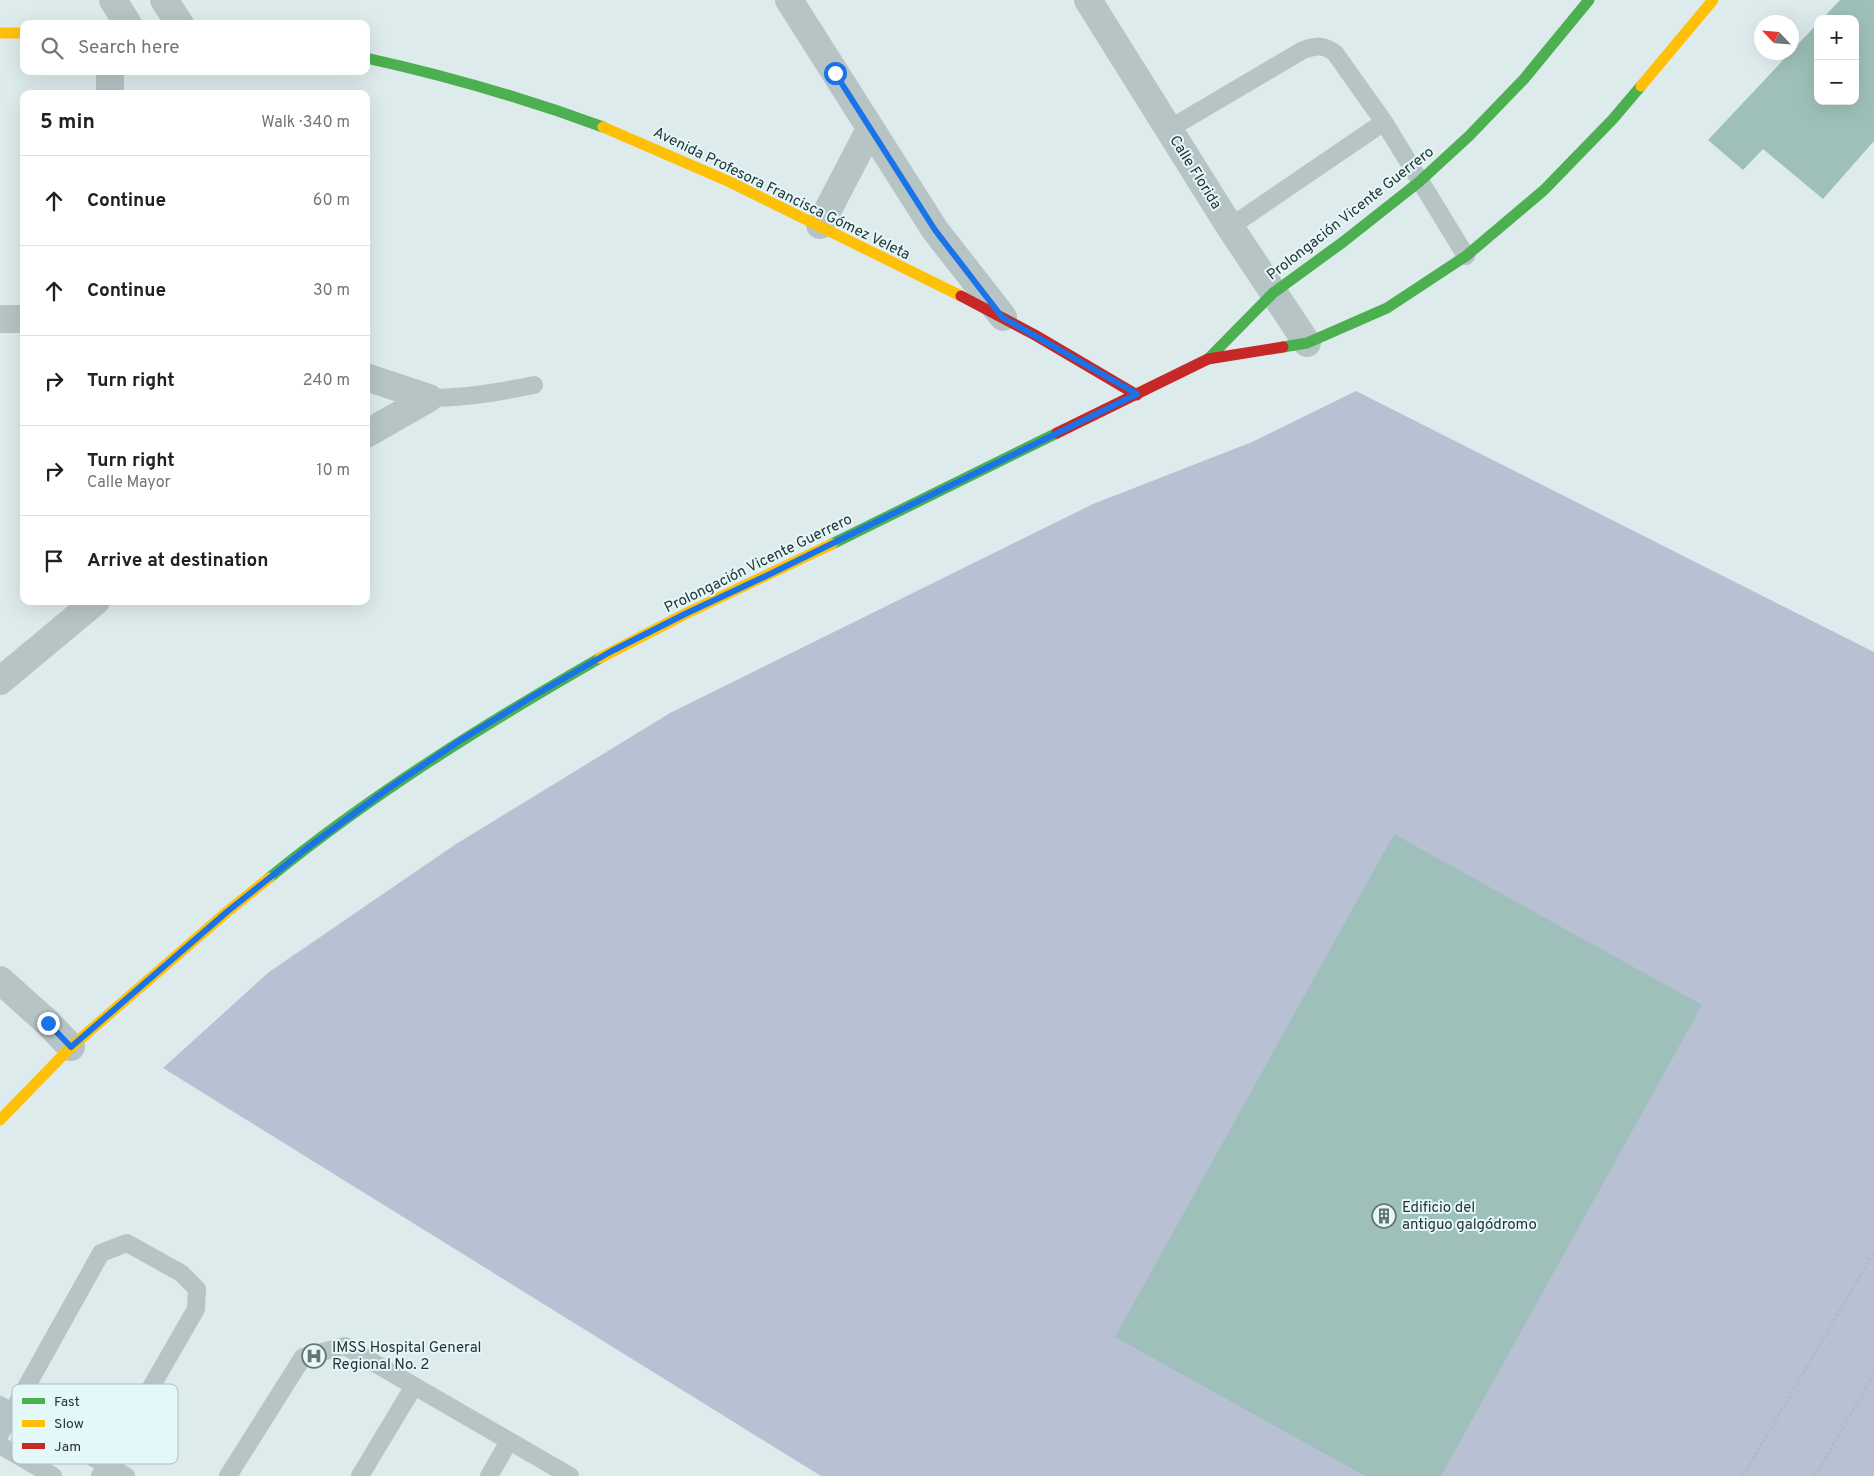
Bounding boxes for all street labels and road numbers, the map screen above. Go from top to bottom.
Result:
street label: Avenida Profesora Francisca Gómez Veleta [650,124,913,265]
street label: Calle Florida [1165,132,1225,213]
street label: Prolongación Vicente Guerrero [1264,143,1438,285]
street label: Prolongación Vicente Guerrero [662,510,856,618]

